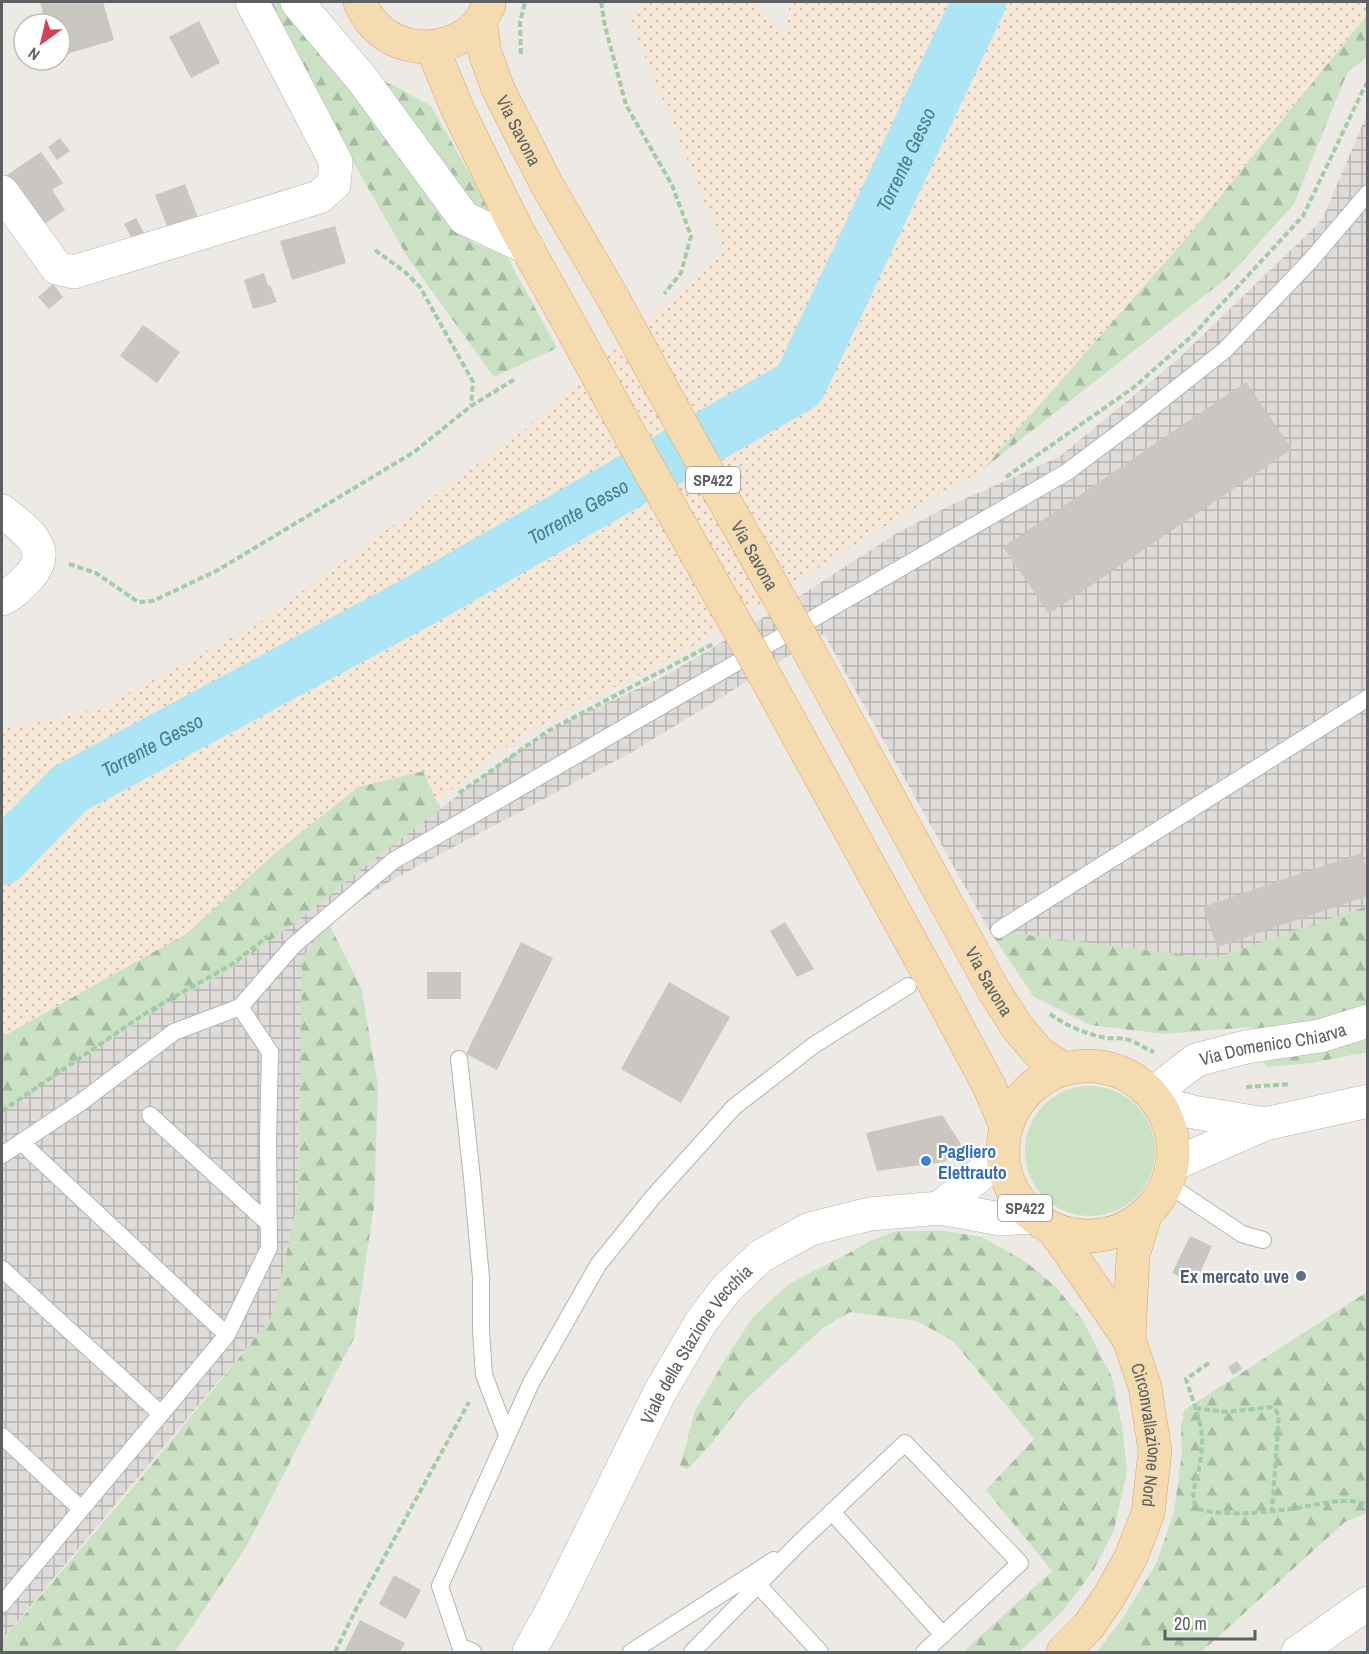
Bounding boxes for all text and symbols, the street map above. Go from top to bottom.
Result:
north arrow [12,12,72,72]
text: N [24,43,44,66]
street label: Via Savona [491,91,548,170]
water label: Torrente Gesso [869,103,941,216]
road number: SP422 [686,467,740,493]
water label: Torrente Gesso [522,471,633,550]
street label: Via Savona [725,516,785,595]
water label: Torrente Gesso [96,706,207,783]
street label: Via Savona [960,942,1019,1021]
street label: Via Domenico Chiarva [1197,1016,1349,1071]
place label: Pagliero Elettrauto [938,1139,1007,1185]
marker: Pagliero Elettrauto [919,1154,933,1168]
road number: SP422 [998,1195,1052,1221]
street label: Viale della Stazione Vecchia [634,1258,757,1428]
place label: Ex mercato uve [1180,1264,1289,1289]
marker: Ex mercato uve [1294,1269,1308,1283]
street label: Circonvallazione Nord [1125,1359,1168,1508]
scale bar [1165,1603,1255,1641]
text: 20 m [1174,1611,1207,1636]

